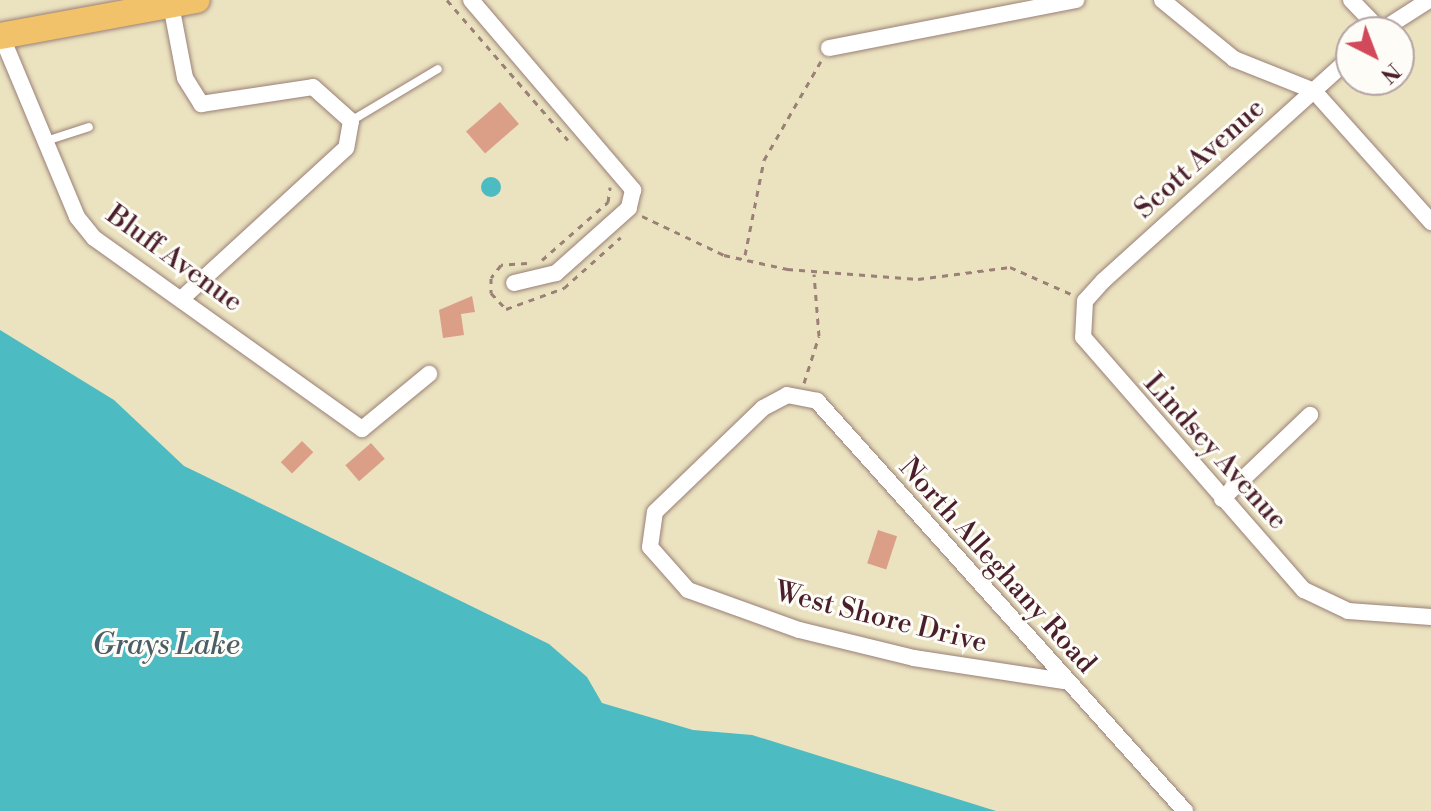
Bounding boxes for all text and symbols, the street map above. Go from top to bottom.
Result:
north arrow [1335,16,1415,96]
text: N [1375,57,1406,89]
street label: Scott Avenue [1128,92,1272,226]
street label: Bluff Avenue [99,198,249,320]
street label: Lindsey Avenue [1136,367,1294,537]
street label: North Alleghany Road [892,452,1102,680]
street label: West Shore Drive [771,575,991,661]
water label: Grays Lake [92,627,240,663]

